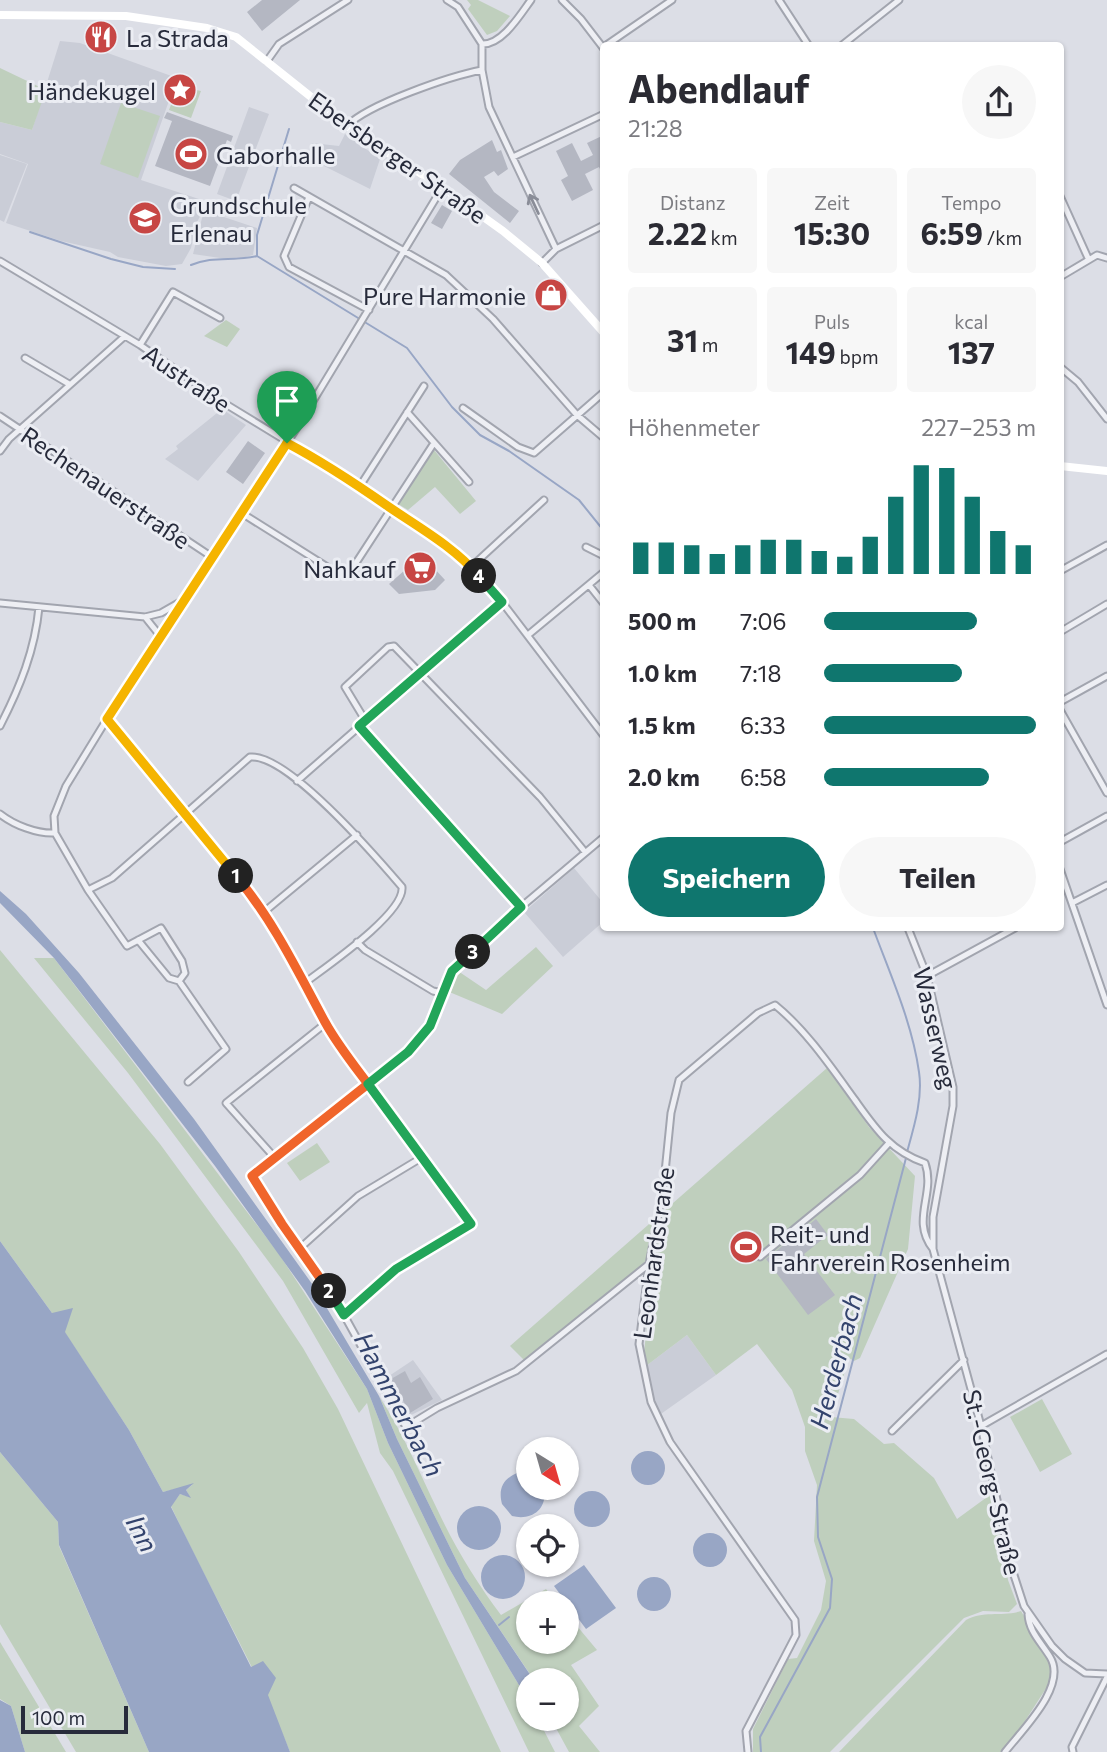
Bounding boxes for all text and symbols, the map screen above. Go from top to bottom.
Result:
restaurant icon: La Strada [82,18,120,56]
place label: La Strada [126,23,229,52]
text: Abendlauf [628,64,810,111]
button: share [962,65,1036,139]
place icon: Händekugel [161,71,199,109]
place label: Händekugel [27,76,156,105]
street label: Ebersberger Straße [304,85,492,229]
text: 21:28 [628,114,683,142]
sports icon: Gaborhalle [172,135,210,173]
place label: Gaborhalle [216,140,335,169]
place label: Grundschule Erlenau [170,190,307,247]
text: Distanz [660,191,725,214]
text: Zeit [814,191,850,214]
text: Tempo [941,191,1001,214]
one-way arrow [527,194,540,215]
school or university icon: Grundschule Erlenau [126,199,164,237]
text: 2.22 [648,214,707,251]
text: 15:30 [794,214,870,251]
text: 6:59 [921,214,983,251]
text: km [707,226,738,249]
text: /km [983,226,1022,249]
shop icon: Pure Harmonie [532,276,570,314]
place label: Pure Harmonie [363,281,526,310]
text: Puls [814,310,850,333]
text: kcal [954,310,988,333]
text: 31 [667,321,698,358]
text: m [698,333,718,356]
text: 149 [785,333,836,370]
text: 137 [948,333,995,370]
street label: Austraße [138,338,236,418]
text: bpm [836,345,879,368]
pin [257,371,317,443]
icon: arrive [268,382,306,420]
text: Höhenmeter [628,413,760,441]
text: 227–253 m [921,413,1036,441]
street label: Rechenauerstraße [16,420,196,554]
supermarket icon: Nahkauf [401,549,439,587]
place label: Nahkauf [303,554,397,583]
pin: 4 [462,558,496,594]
text: 4 [473,564,484,587]
text: 500 m [628,607,696,635]
text: 7:06 [740,607,787,635]
text: 1.0 km [628,659,697,687]
text: 7:18 [740,659,781,687]
text: 1.5 km [628,711,696,739]
text: 6:33 [740,711,786,739]
text: 2.0 km [628,763,700,791]
text: 6:58 [740,763,787,791]
button: Speichern [628,837,825,917]
button: Teilen [839,837,1036,917]
pin: 1 [218,858,254,894]
text: 1 [231,864,240,887]
pin: 3 [456,934,490,970]
text: 3 [467,940,478,963]
street label: Wasserweg [908,964,964,1092]
street label: Leonhardstraße [627,1165,679,1341]
place label: Reit- und Fahrverein Rosenheim [770,1219,1010,1276]
sports icon: Reit- und Fahrverein Rosenheim [727,1228,765,1266]
pin: 2 [312,1274,346,1308]
text: 2 [323,1279,334,1302]
water label: Herderbach [802,1290,868,1432]
water label: Hammerbach [349,1326,451,1482]
street label: St.-Georg-Straße [958,1387,1028,1577]
north arrow [516,1437,579,1500]
map controls [516,1437,579,1731]
water label: Inn [121,1509,165,1557]
button: locate [516,1514,579,1577]
button: + [516,1591,579,1654]
button: − [516,1668,579,1731]
scale bar [21,1703,128,1735]
text: 100 m [32,1706,85,1729]

